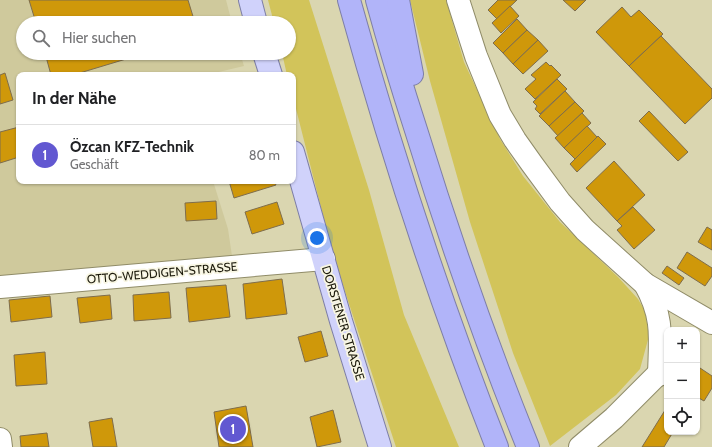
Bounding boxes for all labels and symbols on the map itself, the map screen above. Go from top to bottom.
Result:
your location [307,228,327,248]
street label: OTTO-WEDDIGEN-STRASSE [86,258,238,287]
street label: DORSTENER STRASSE [319,264,368,382]
pin: 1 [220,414,246,444]

